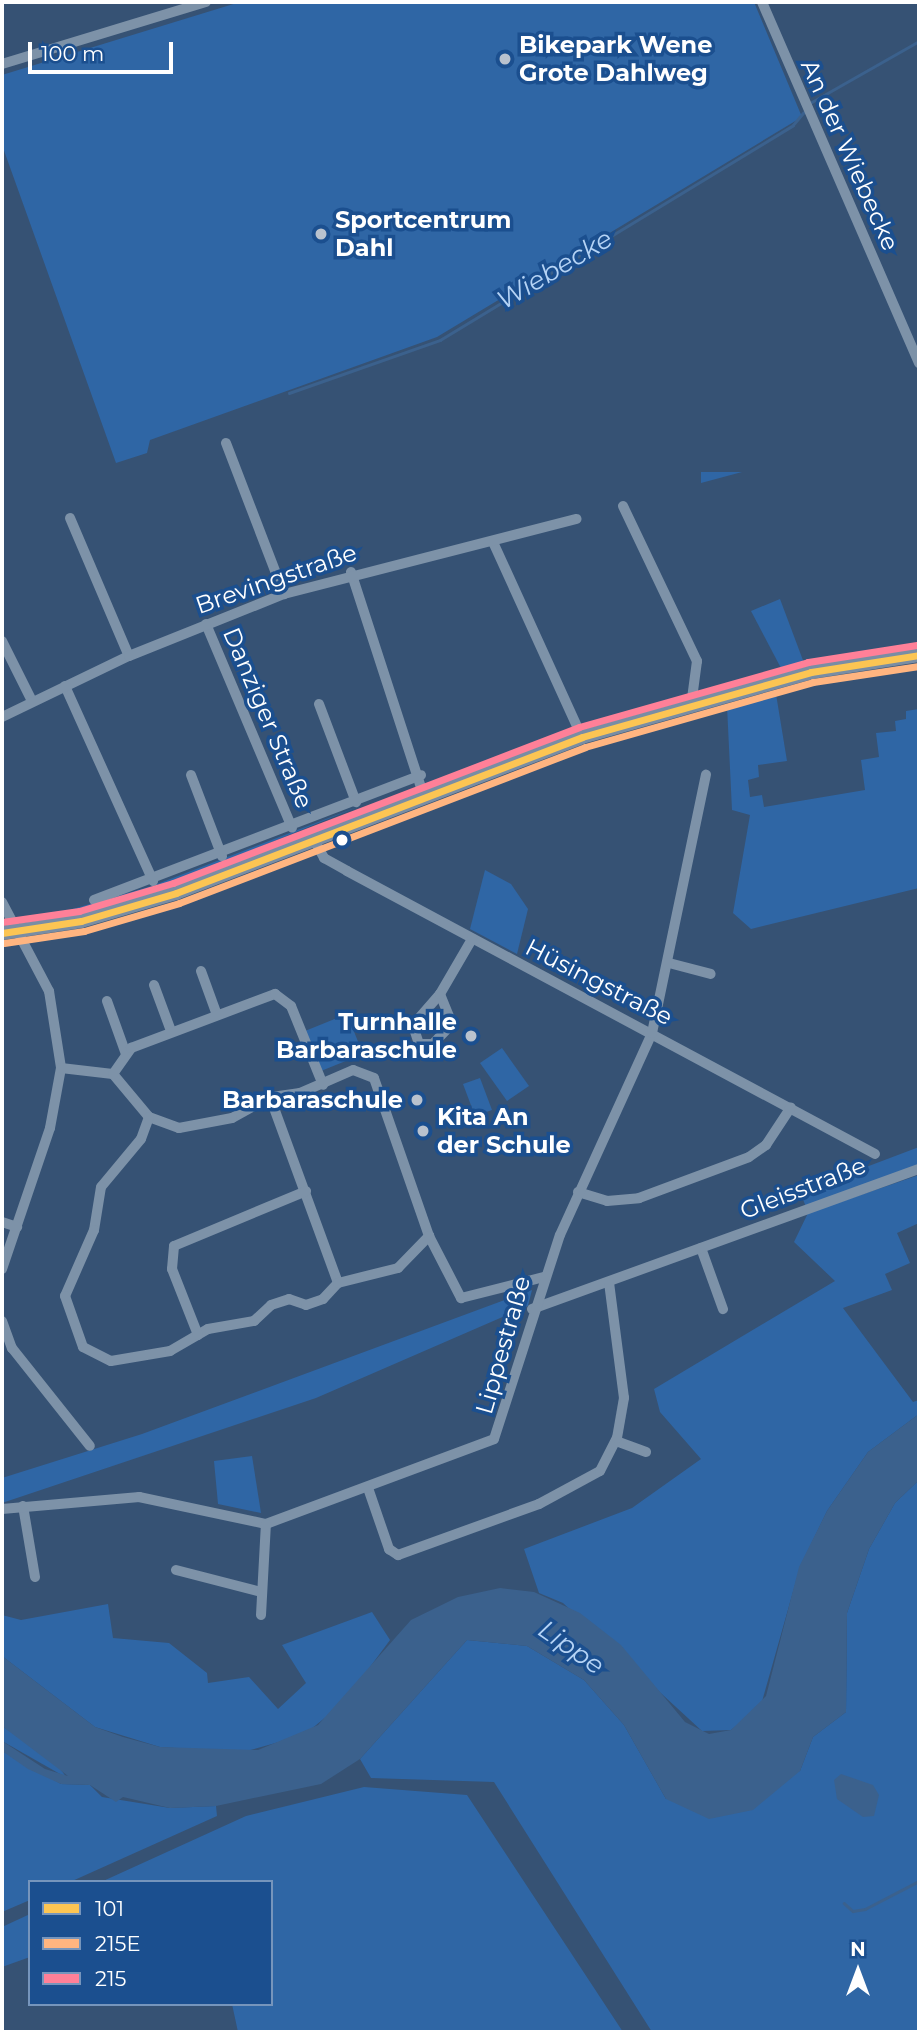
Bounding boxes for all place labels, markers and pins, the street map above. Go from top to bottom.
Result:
place label: Bikepark Wene Grote Dahlweg [519,31,712,87]
marker: Bikepark Wene Grote Dahlweg [497,51,513,67]
place label: Sportcentrum Dahl [335,206,512,262]
marker: Sportcentrum Dahl [313,226,329,242]
unlabelled marker [335,833,349,847]
place label: Turnhalle Barbaraschule [276,1008,457,1064]
marker: Turnhalle Barbaraschule [463,1028,479,1044]
place label: Barbaraschule [222,1086,403,1114]
marker: Barbaraschule [409,1092,425,1108]
place label: Kita An der Schule [437,1103,571,1159]
marker: Kita An der Schule [415,1123,431,1139]

